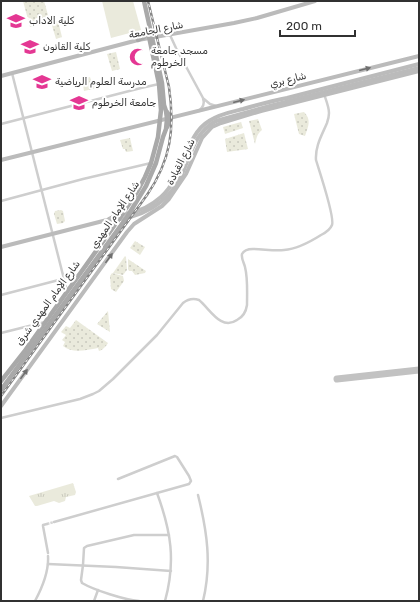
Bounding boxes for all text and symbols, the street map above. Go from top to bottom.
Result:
school or university icon: كلية الاداب [6,11,26,31]
scale bar [280,12,355,38]
place label: كلية الاداب [29,15,75,27]
street label: شارع الجامعة [128,19,184,42]
text: 200 m [286,19,322,33]
school or university icon: كلية القانون [20,37,40,57]
place label: كلية القانون [43,41,91,53]
place label: مسجد جامعة الخرطوم [151,45,208,69]
mosque icon: مسجد جامعة الخرطوم [128,47,148,67]
one-way arrow [359,66,371,72]
street label: شارع بري [268,70,308,91]
school or university icon: مدرسة العلوم الرياضية [32,72,52,92]
place label: مدرسة العلوم الرياضية [55,76,147,88]
school or university icon: جامعة الخرطوم [69,93,89,113]
place label: جامعة الخرطوم [92,97,156,109]
one-way arrow [233,98,245,104]
street label: شارع القيادة [164,137,199,188]
street label: شارع الإمام المهدي [88,179,143,252]
one-way arrow [104,252,113,263]
street label: شارع الإمام المهدي شرق [13,258,84,348]
one-way arrow [20,369,28,380]

